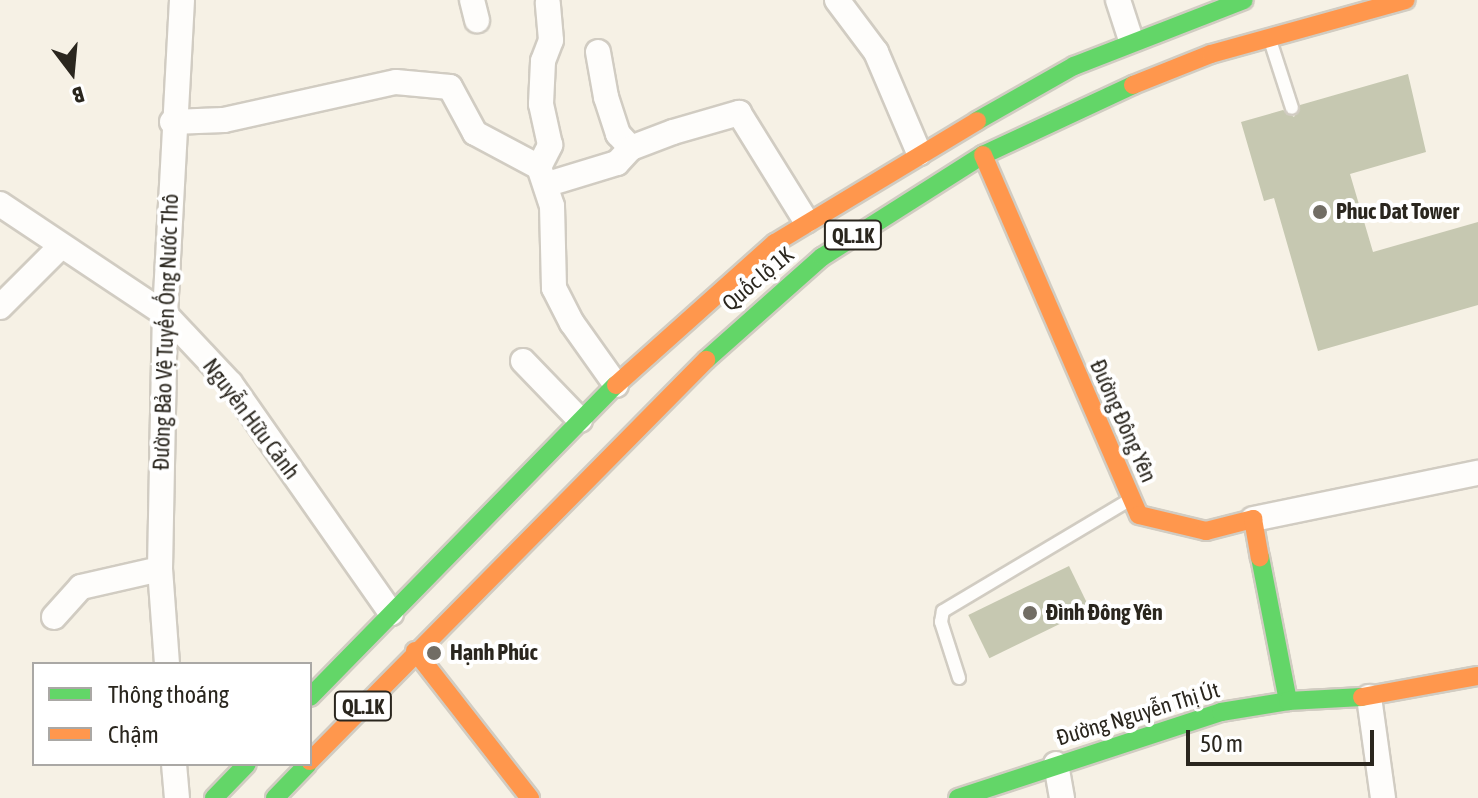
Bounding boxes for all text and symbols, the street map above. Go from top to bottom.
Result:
north arrow [32,32,112,112]
text: B [70,81,87,109]
street label: Đường Bảo Vệ Tuyến Ống Nước Thô [148,193,184,471]
place label: Phuc Dat Tower [1336,199,1459,225]
marker: Phuc Dat Tower [1311,203,1329,221]
road number: QL.1K [823,219,883,251]
street label: Quốc lộ 1K [717,242,799,316]
street label: Nguyễn Hữu Cảnh [197,354,305,484]
street label: Đường Đông Yên [1084,356,1162,486]
place label: Đình Đông Yên [1046,600,1163,626]
marker: Đình Đông Yên [1021,604,1039,622]
place label: Hạnh Phúc [450,640,538,666]
marker: Hạnh Phúc [425,644,443,662]
legend [32,662,312,766]
street label: Đường Nguyễn Thị Út [1053,677,1223,751]
text: Thông thoáng [108,681,229,708]
road number: QL.1K [333,690,393,722]
scale bar [1190,714,1378,764]
text: Chậm [108,721,159,748]
text: 50 m [1200,730,1243,757]

